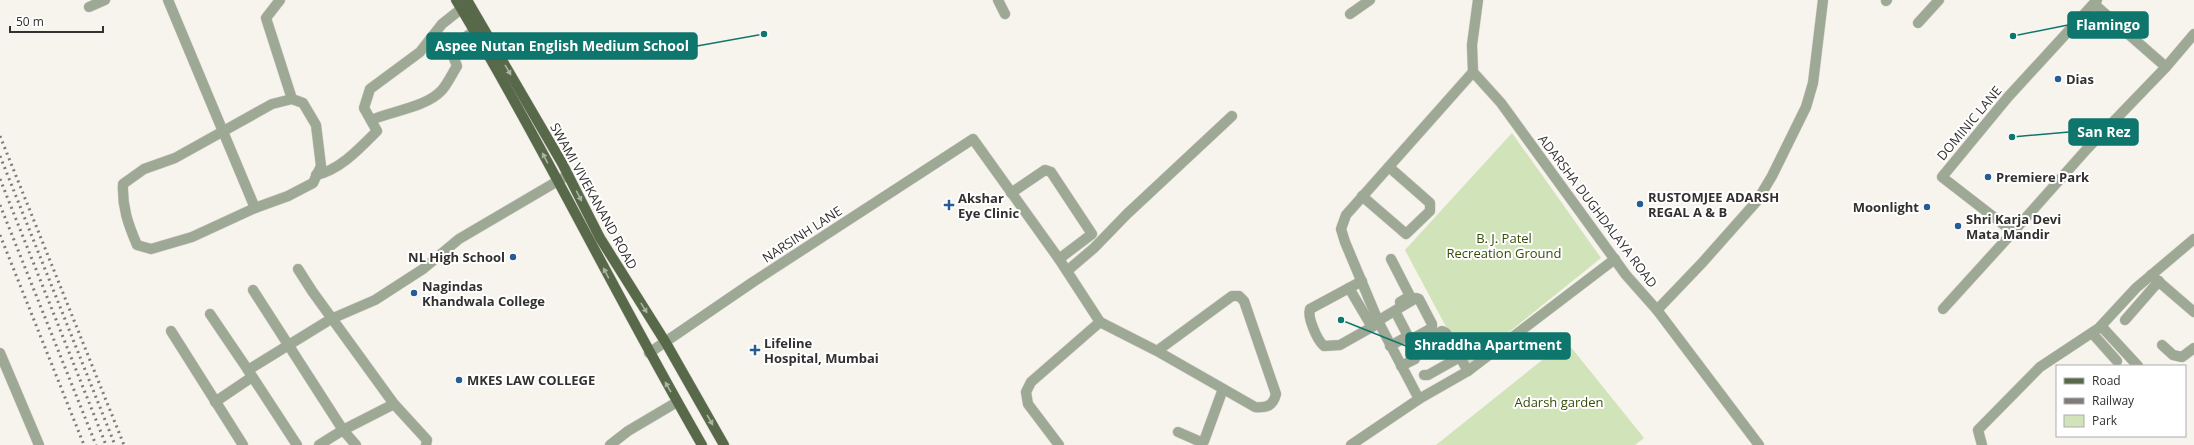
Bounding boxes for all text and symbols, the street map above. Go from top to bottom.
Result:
scale bar [10,8,103,34]
callout: Flamingo [2068,12,2148,38]
text: 50 m [16,13,44,30]
text: Flamingo [2076,15,2140,34]
callout: Aspee Nutan English Medium School [427,33,697,59]
text: Aspee Nutan English Medium School [435,36,689,55]
one-way arrow [504,64,511,76]
place label: Dias [2066,70,2094,88]
marker: Dias [2053,74,2063,84]
street label: DOMINIC LANE [1933,82,2005,164]
street label: SWAMI VIVEKANAND ROAD [546,119,642,273]
callout: San Rez [2069,119,2138,145]
text: San Rez [2077,122,2131,141]
street label: ADARSHA DUGHDALAYA ROAD [1534,131,1662,291]
one-way arrow [542,152,548,164]
place label: Premiere Park [1996,168,2090,186]
marker: Premiere Park [1983,172,1993,182]
place label: RUSTOMJEE ADARSH REGAL A & B [1648,188,1779,221]
place label: Akshar Eye Clinic [958,189,1019,222]
one-way arrow [575,190,582,201]
place label: Moonlight [1853,198,1919,216]
marker: Akshar Eye Clinic [943,199,955,211]
marker: RUSTOMJEE ADARSH REGAL A & B [1635,199,1645,209]
street label: NARSINH LANE [759,202,845,266]
marker: Moonlight [1922,202,1932,212]
place label: Shri Karja Devi Mata Mandir [1966,210,2061,243]
marker: Shri Karja Devi Mata Mandir [1953,221,1963,231]
park label: B. J. Patel Recreation Ground [1447,229,1561,262]
place label: NL High School [408,248,505,266]
marker: NL High School [508,252,518,262]
one-way arrow [603,267,609,279]
place label: Nagindas Khandwala College [422,277,545,310]
marker: Nagindas Khandwala College [409,288,419,298]
one-way arrow [640,303,648,313]
callout: Shraddha Apartment [1406,333,1570,359]
place label: Lifeline Hospital, Mumbai [764,334,879,367]
text: Shraddha Apartment [1414,335,1562,354]
marker: Lifeline Hospital, Mumbai [749,344,761,356]
legend [2056,365,2186,437]
place label: MKES LAW COLLEGE [467,371,595,389]
text: Road [2092,372,2121,389]
marker: MKES LAW COLLEGE [454,375,464,385]
one-way arrow [665,381,672,393]
text: Railway [2092,392,2135,409]
park label: Adarsh garden [1514,393,1604,411]
text: Park [2092,412,2118,429]
one-way arrow [706,414,713,426]

